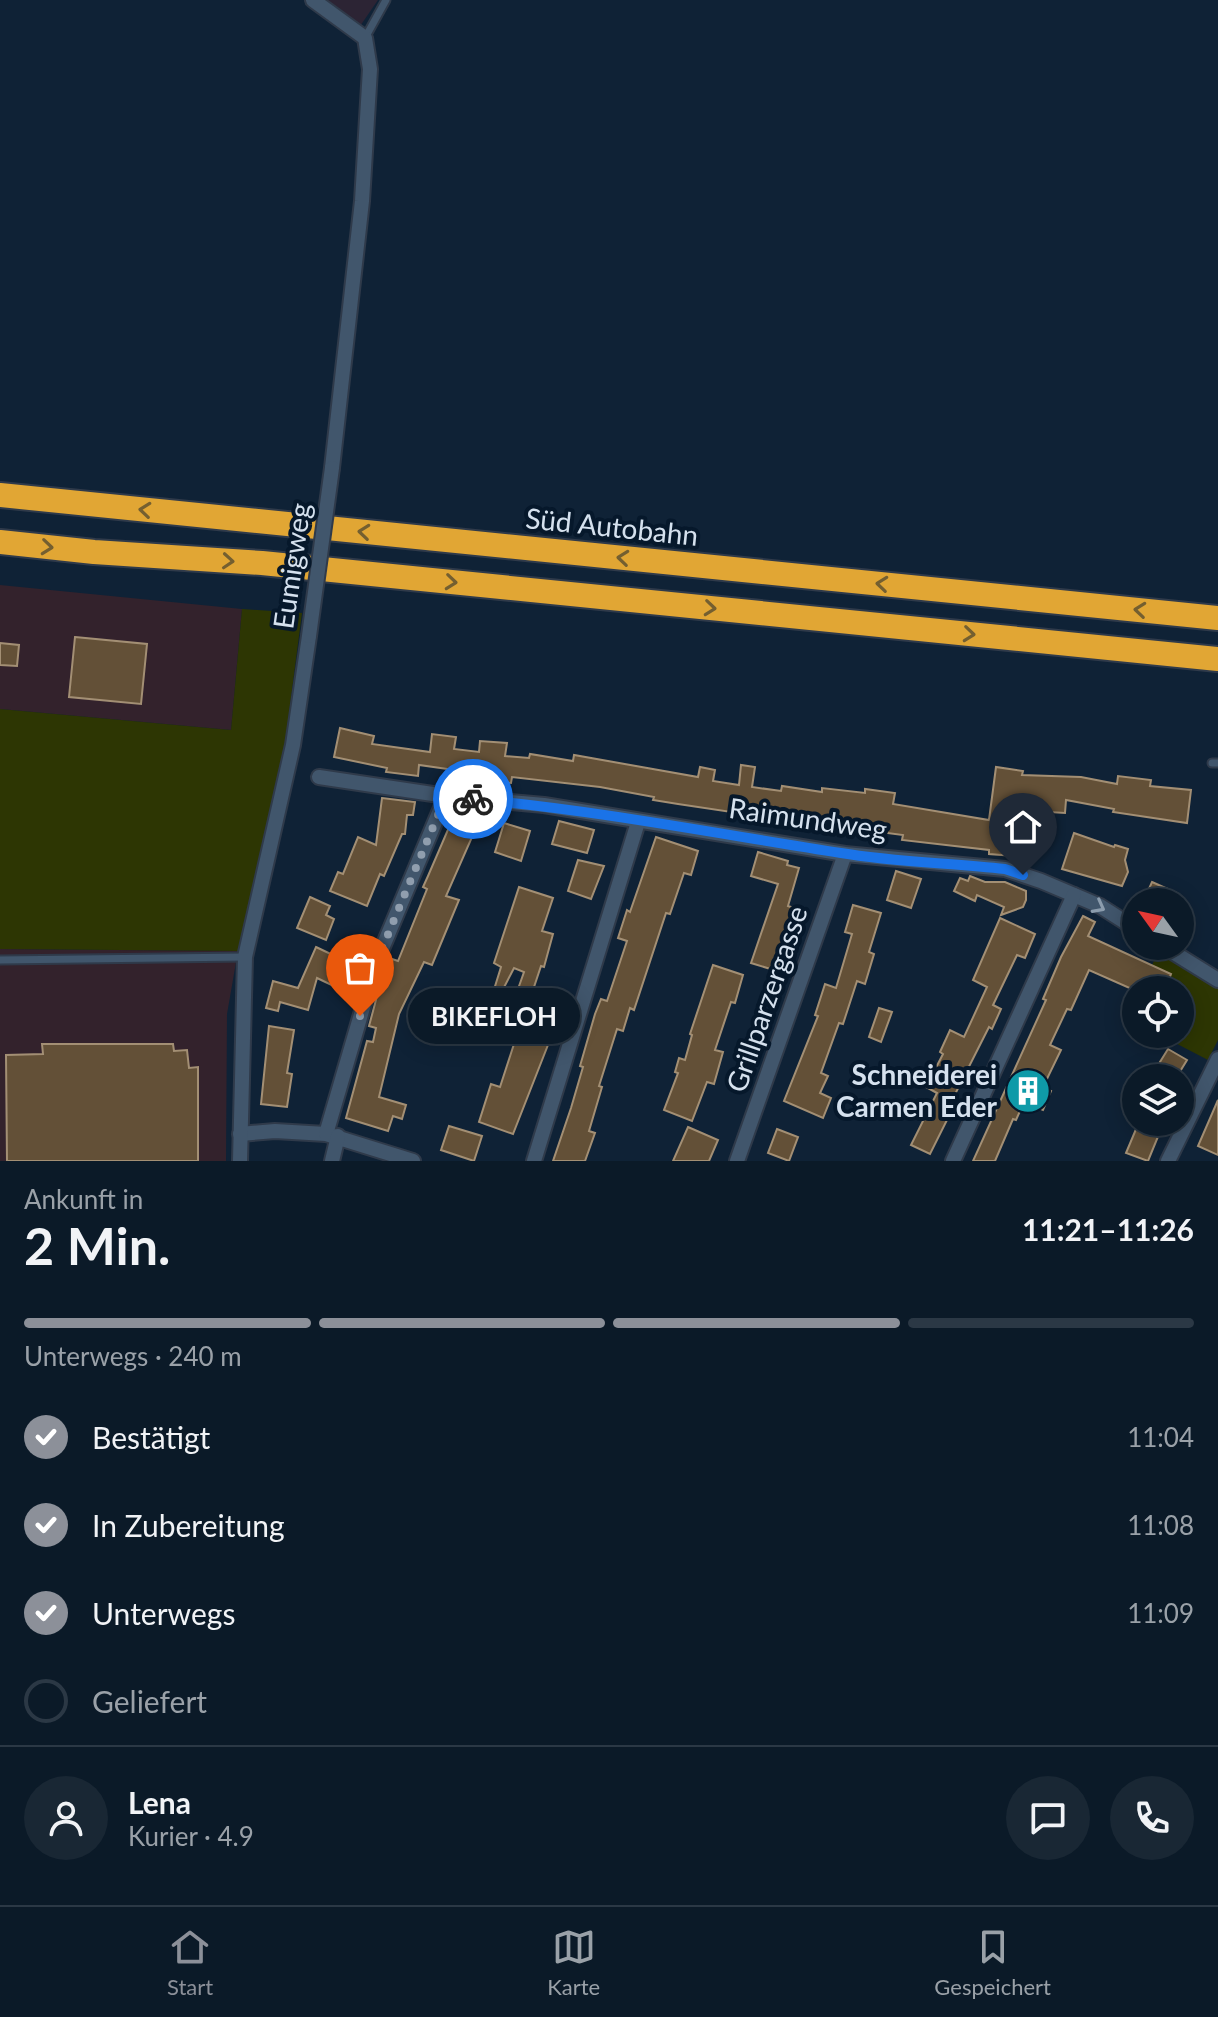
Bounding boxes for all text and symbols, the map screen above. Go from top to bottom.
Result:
street label: Süd Autobahn [524,500,700,552]
street label: Eumigweg [265,501,317,631]
one-way arrow [139,502,152,519]
one-way arrow [357,524,370,541]
one-way arrow [41,538,54,555]
one-way arrow [616,549,629,566]
one-way arrow [222,552,235,569]
one-way arrow [445,573,458,590]
one-way arrow [875,575,888,592]
one-way arrow [704,599,717,616]
one-way arrow [1133,601,1146,618]
one-way arrow [962,625,975,642]
courier [433,759,513,839]
icon: bike [451,777,495,821]
street label: Raimundweg [727,790,889,846]
pin [989,793,1057,875]
icon: home [1001,805,1045,849]
north arrow [1122,888,1194,960]
map controls [1122,888,1194,1136]
one-way arrow [1091,897,1105,912]
street label: Grillparzergasse [718,901,814,1096]
pin [326,934,394,1016]
icon: bag [338,946,382,990]
button: locate [1122,976,1194,1048]
callout: BIKEFLOH [408,988,580,1044]
text: BIKEFLOH [431,1000,557,1032]
place label: Schneiderei Carmen Eder [836,1057,998,1123]
button: layers [1122,1064,1194,1136]
building icon: Schneiderei Carmen Eder [1004,1067,1052,1115]
text: Ankunft in [24,1183,143,1215]
text: 11:21–11:26 [1022,1211,1194,1247]
text: 2 Min. [24,1214,170,1276]
text: Unterwegs · 240 m [24,1340,242,1372]
icon: check [24,1415,68,1459]
text: Bestätigt [92,1419,210,1455]
text: 11:04 [1127,1421,1194,1453]
icon: check [24,1503,68,1547]
text: In Zubereitung [92,1507,285,1543]
text: 11:08 [1127,1509,1194,1541]
icon: check [24,1591,68,1635]
text: Unterwegs [92,1595,235,1631]
text: 11:09 [1127,1597,1194,1629]
text: Geliefert [92,1683,207,1719]
button: person [24,1776,108,1860]
button: chat [1006,1776,1090,1860]
button: phone [1110,1776,1194,1860]
text: Lena [128,1784,191,1820]
text: Kurier · 4.9 [128,1820,254,1852]
tab: Start [167,1925,213,2000]
tab: Karte [547,1925,600,2000]
tab: Gespeichert [934,1925,1051,2000]

